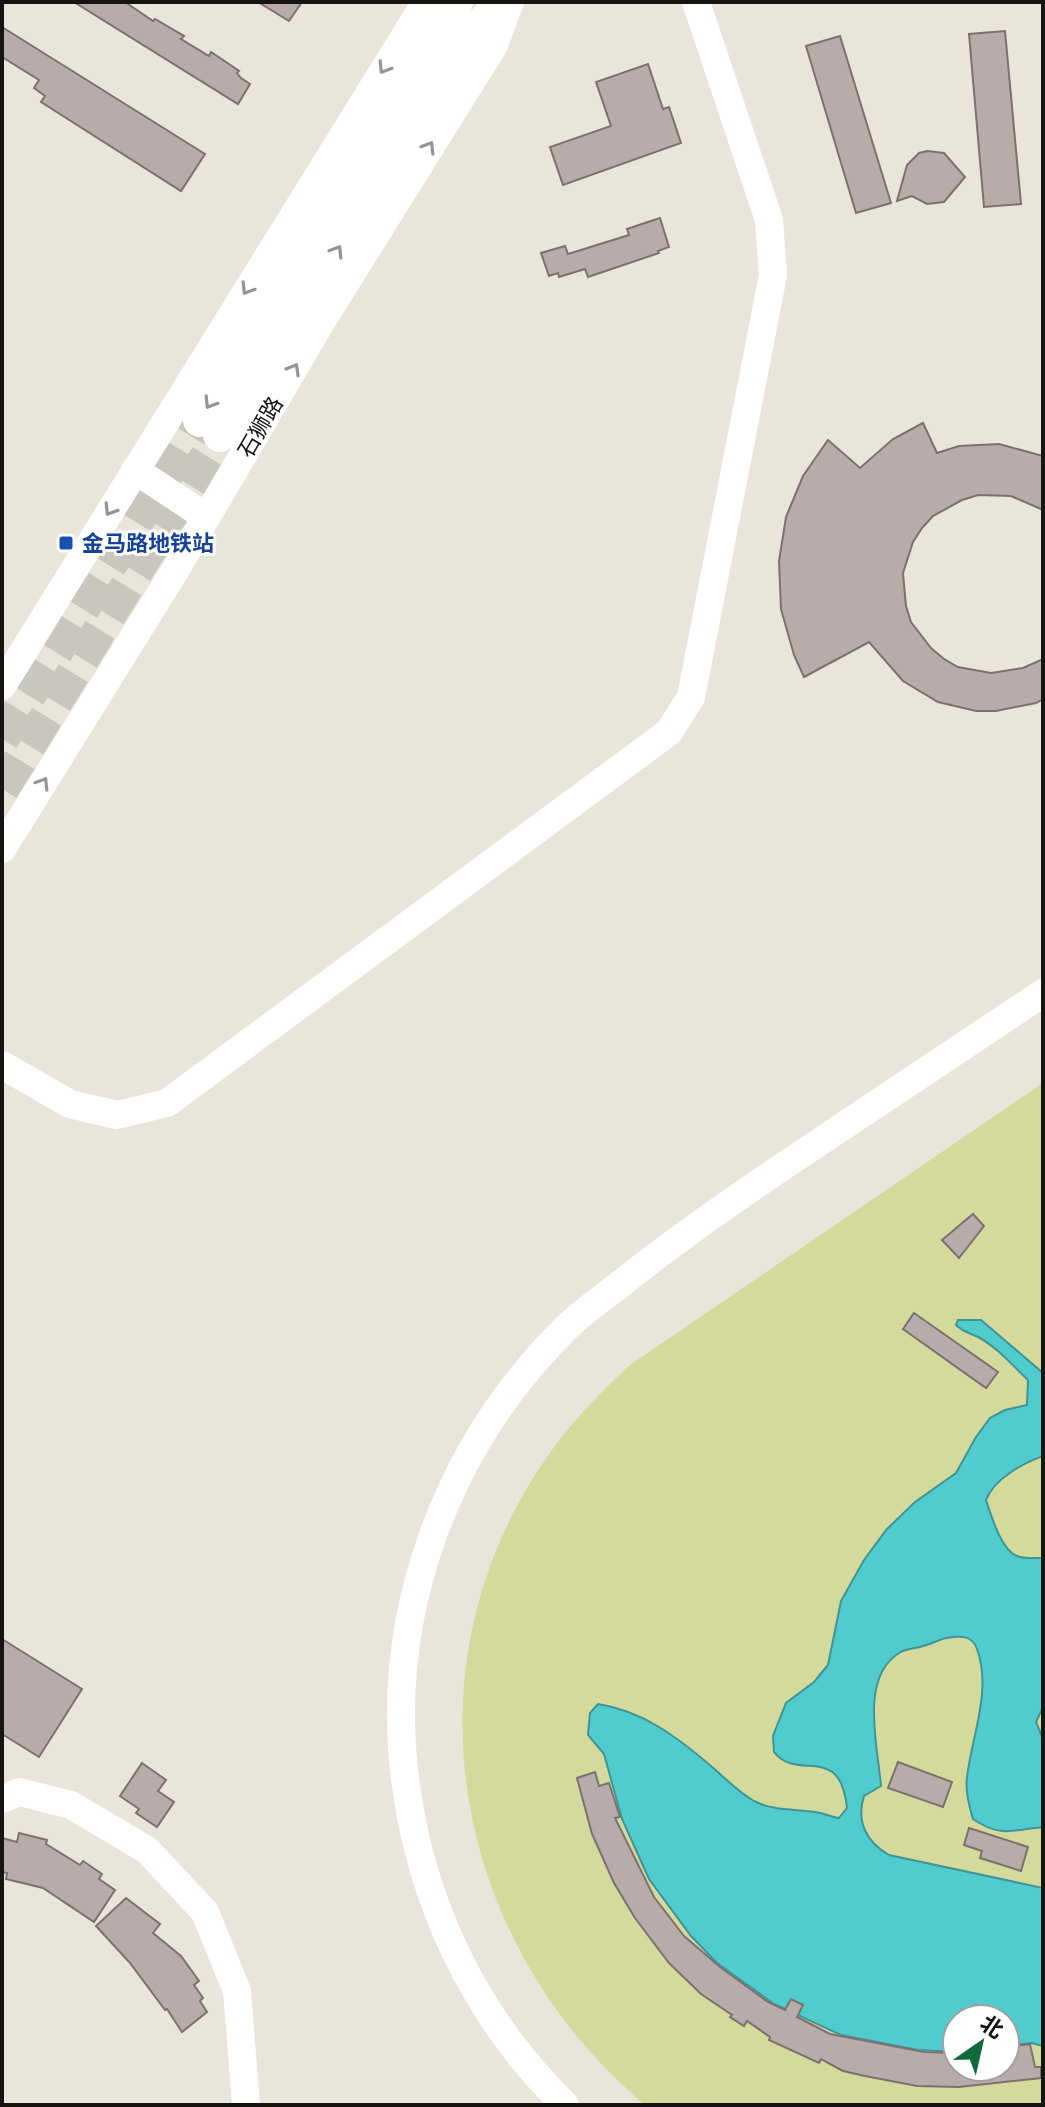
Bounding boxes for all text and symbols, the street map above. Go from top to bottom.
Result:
one-way arrow [379,59,394,74]
one-way arrow [420,141,435,156]
one-way arrow [328,245,343,259]
one-way arrow [242,280,257,295]
one-way arrow [284,363,300,378]
street label: 石狮路 [231,391,289,463]
one-way arrow [205,394,220,408]
one-way arrow [105,501,120,516]
place label: 金马路地铁站 [82,528,214,558]
marker: 金马路地铁站 [57,534,75,552]
one-way arrow [33,777,49,792]
north arrow [941,2003,1021,2083]
text: 北 [975,2008,1010,2045]

